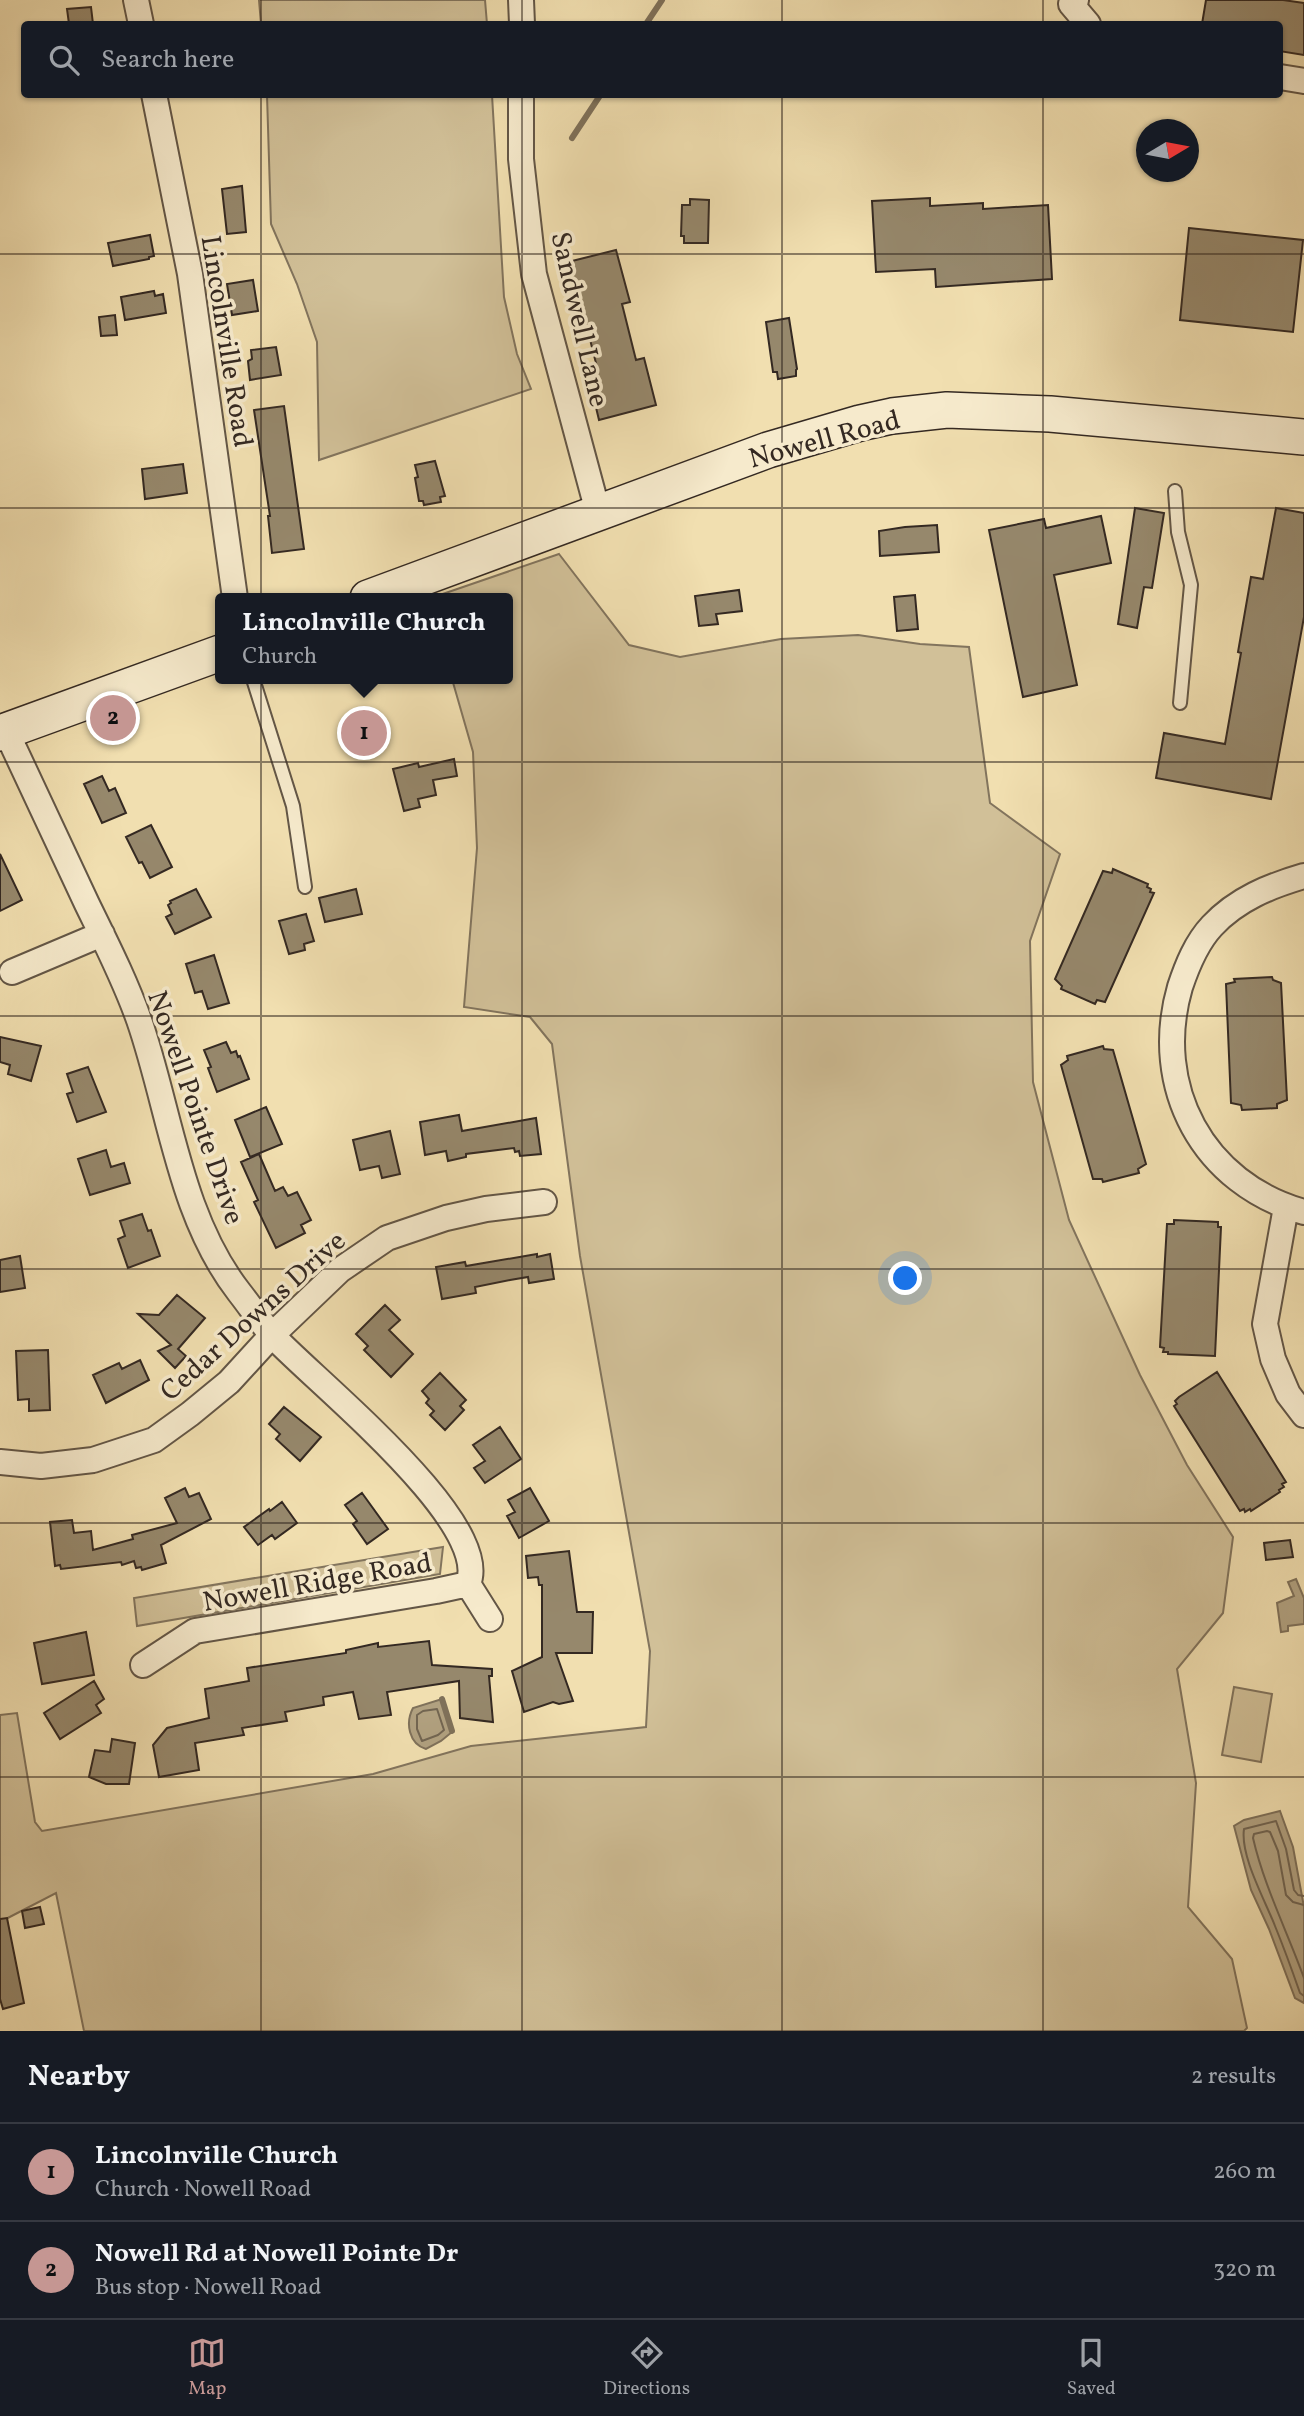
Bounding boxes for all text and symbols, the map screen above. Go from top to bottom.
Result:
search box [21,21,1283,98]
icon: search [45,41,83,79]
text: Search here [101,42,234,78]
north arrow [1136,119,1199,182]
street label: Sandwell Lane [539,228,618,411]
street label: Lincolnville Road [190,233,262,450]
street label: Nowell Road [744,401,905,479]
popup [215,593,513,684]
text: Lincolnville Church [242,605,486,641]
text: Church [242,641,317,673]
pin: 2 [90,692,136,744]
pin: 1 [341,707,387,759]
street label: Nowell Pointe Drive [136,986,253,1230]
street label: Cedar Downs Drive [152,1223,355,1411]
your location [888,1261,922,1295]
street label: Nowell Ridge Road [200,1544,435,1623]
text: Nearby [28,2056,130,2098]
text: 2 results [1191,2061,1276,2093]
text: Lincolnville Church [95,2138,338,2174]
text: 1 [46,2156,56,2188]
text: 260 m [1213,2156,1276,2188]
text: Church · Nowell Road [95,2174,311,2206]
text: Nowell Rd at Nowell Pointe Dr [95,2236,458,2272]
text: 2 [45,2254,57,2286]
text: 320 m [1213,2254,1276,2286]
text: Bus stop · Nowell Road [95,2272,321,2304]
tab: Map [188,2334,226,2402]
tab: Directions [603,2334,690,2402]
tab: Saved [1067,2334,1116,2402]

